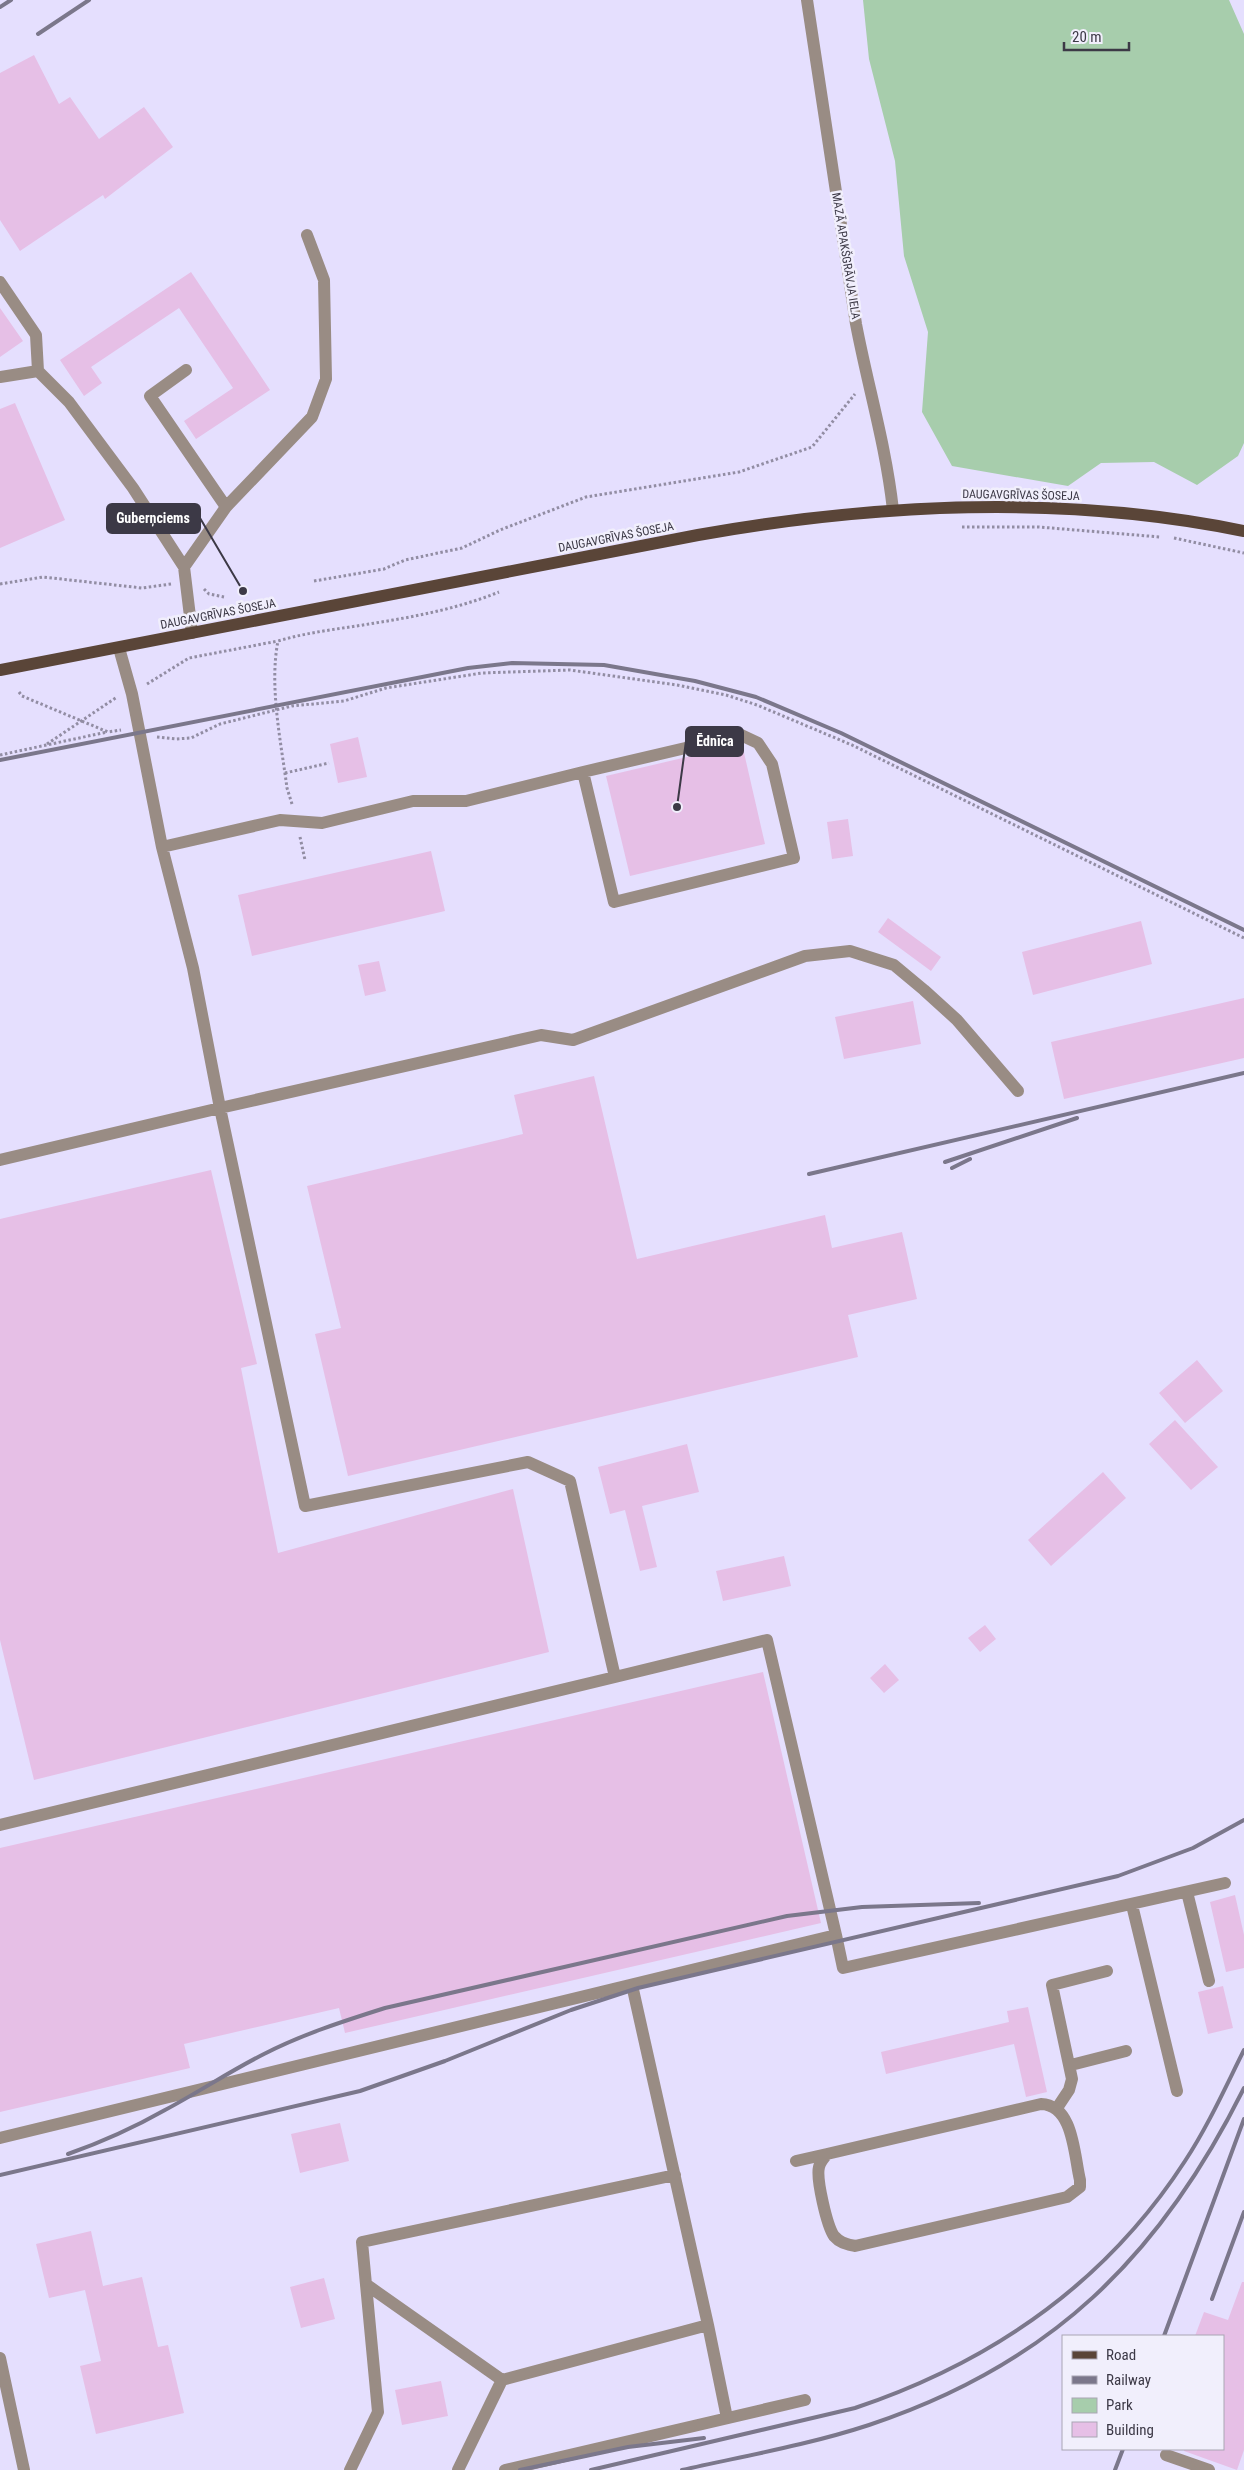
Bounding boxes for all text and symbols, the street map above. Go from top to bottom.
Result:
scale bar [1064,20,1129,52]
text: 20 m [1072,28,1102,46]
street label: MAZĀ APAKŠGRĀVJA IELA [829,191,864,320]
street label: DAUGAVGRĪVAS ŠOSEJA [962,486,1080,503]
callout: Guberņciems [107,504,200,533]
text: Guberņciems [116,510,190,527]
street label: DAUGAVGRĪVAS ŠOSEJA [557,518,675,555]
street label: DAUGAVGRĪVAS ŠOSEJA [159,595,277,632]
callout: Ēdnīca [686,727,743,756]
text: Ēdnīca [696,733,734,749]
legend [1062,2335,1224,2450]
text: Road [1106,2346,1136,2364]
text: Railway [1106,2371,1151,2389]
text: Park [1106,2396,1133,2414]
text: Building [1106,2421,1154,2439]

